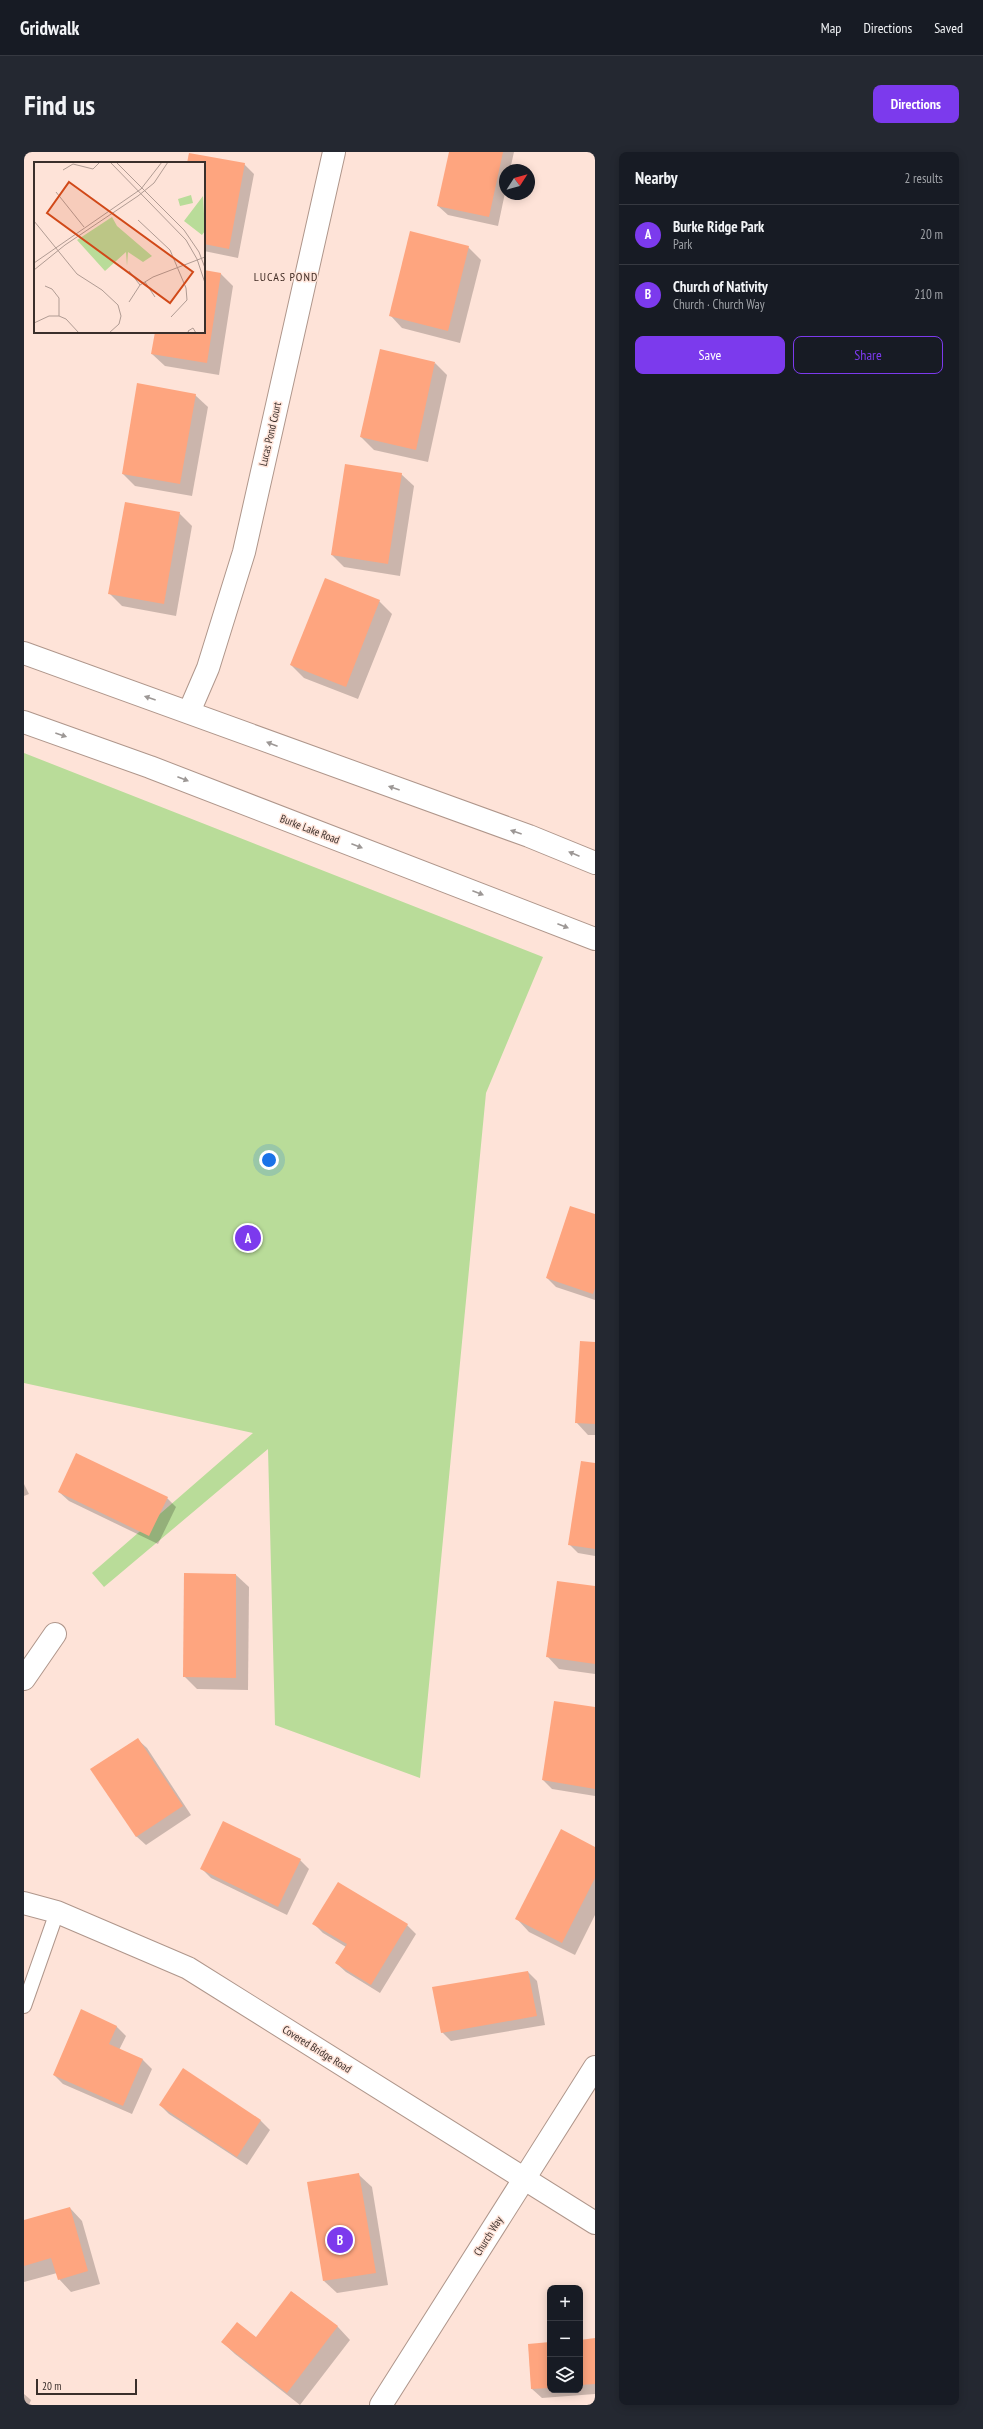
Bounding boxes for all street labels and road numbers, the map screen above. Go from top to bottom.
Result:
street label: Lucas Pond Court [256,401,284,467]
street label: Burke Lake Road [278,811,342,847]
street label: Covered Bridge Road [280,2022,354,2076]
street label: Church Way [470,2213,506,2258]

